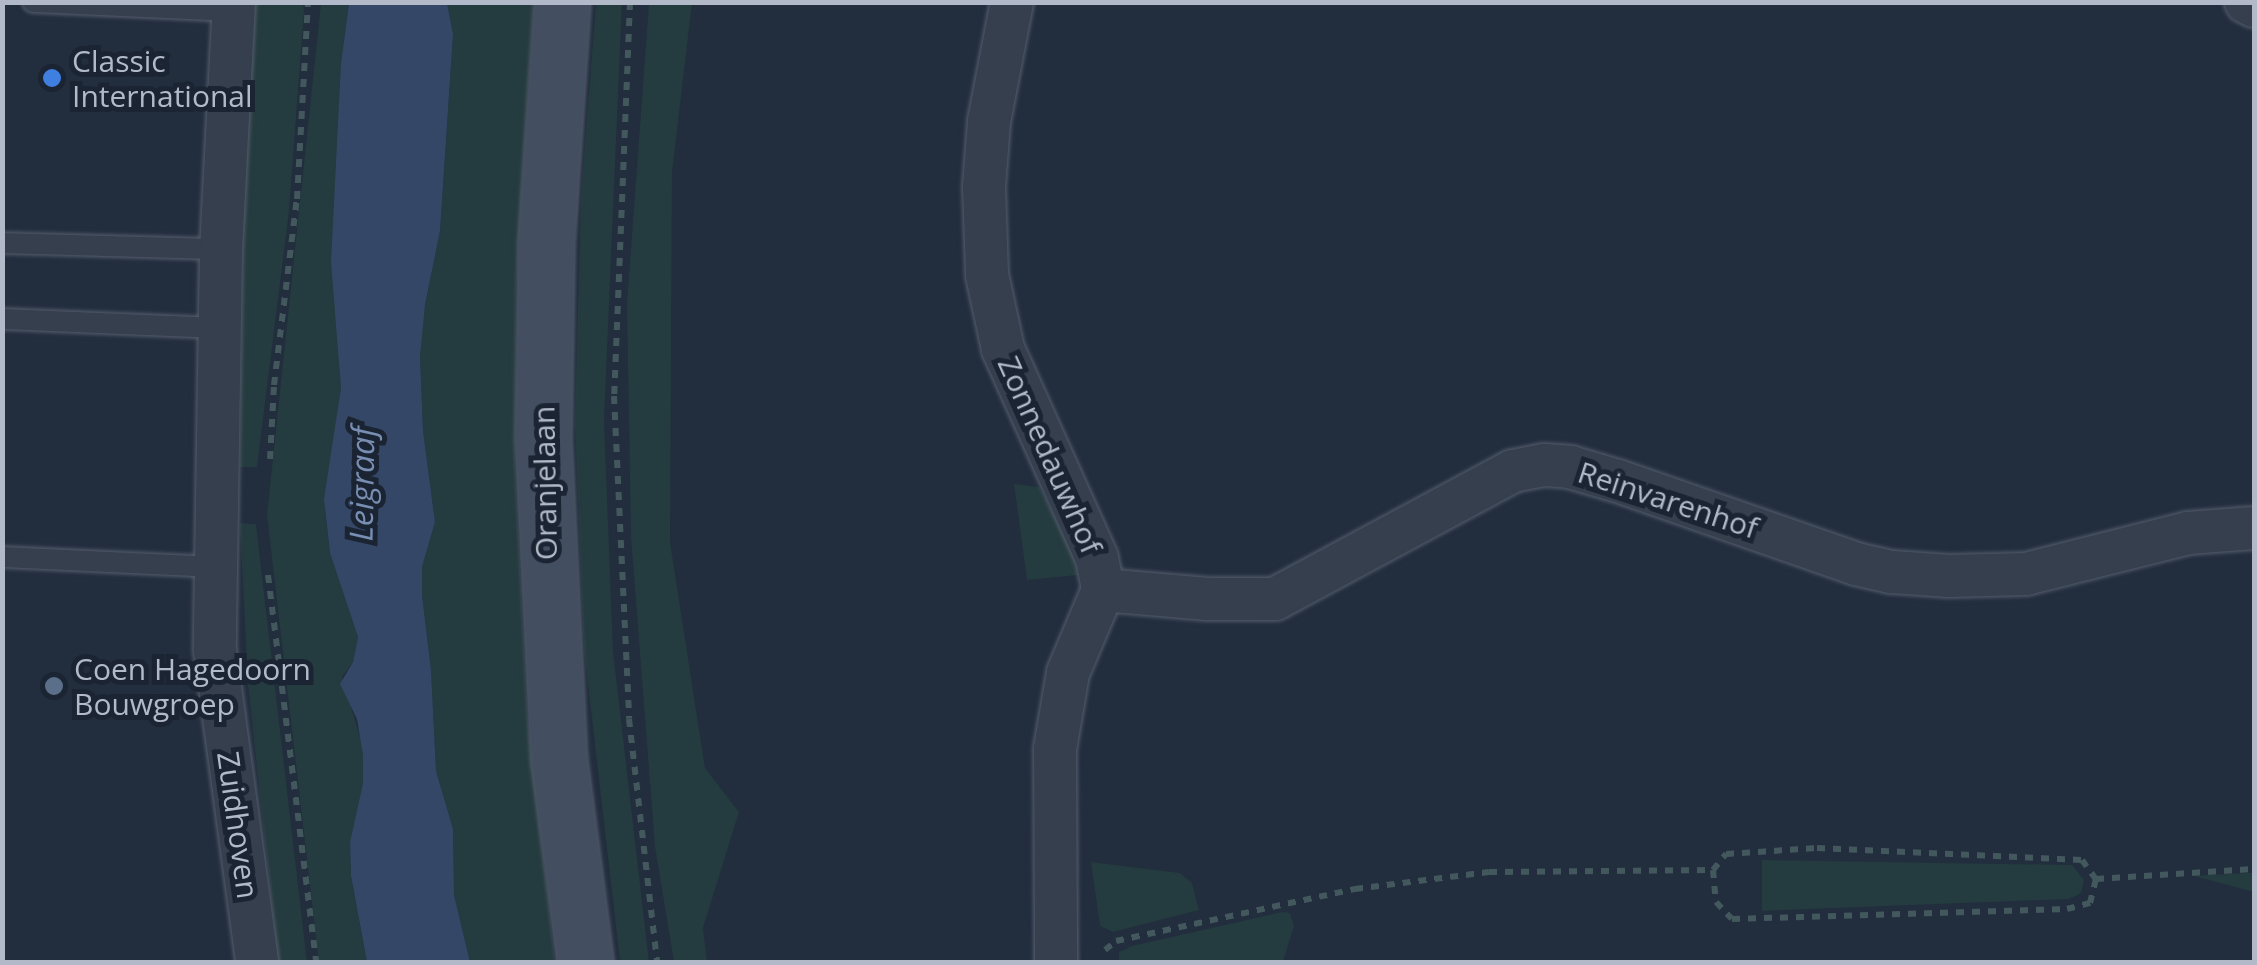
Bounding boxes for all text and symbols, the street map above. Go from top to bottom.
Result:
place label: Classic International [72,43,253,114]
marker: Classic International [41,67,63,89]
street label: Zonnedauwhof [990,351,1110,559]
street label: Oranjelaan [526,406,564,560]
water label: Leigraaf [342,426,382,542]
street label: Reinvarenhof [1573,454,1763,546]
place label: Coen Hagedoorn Bouwgroep [74,651,311,722]
marker: Coen Hagedoorn Bouwgroep [43,675,65,697]
street label: Zuidhoven [210,749,266,901]

